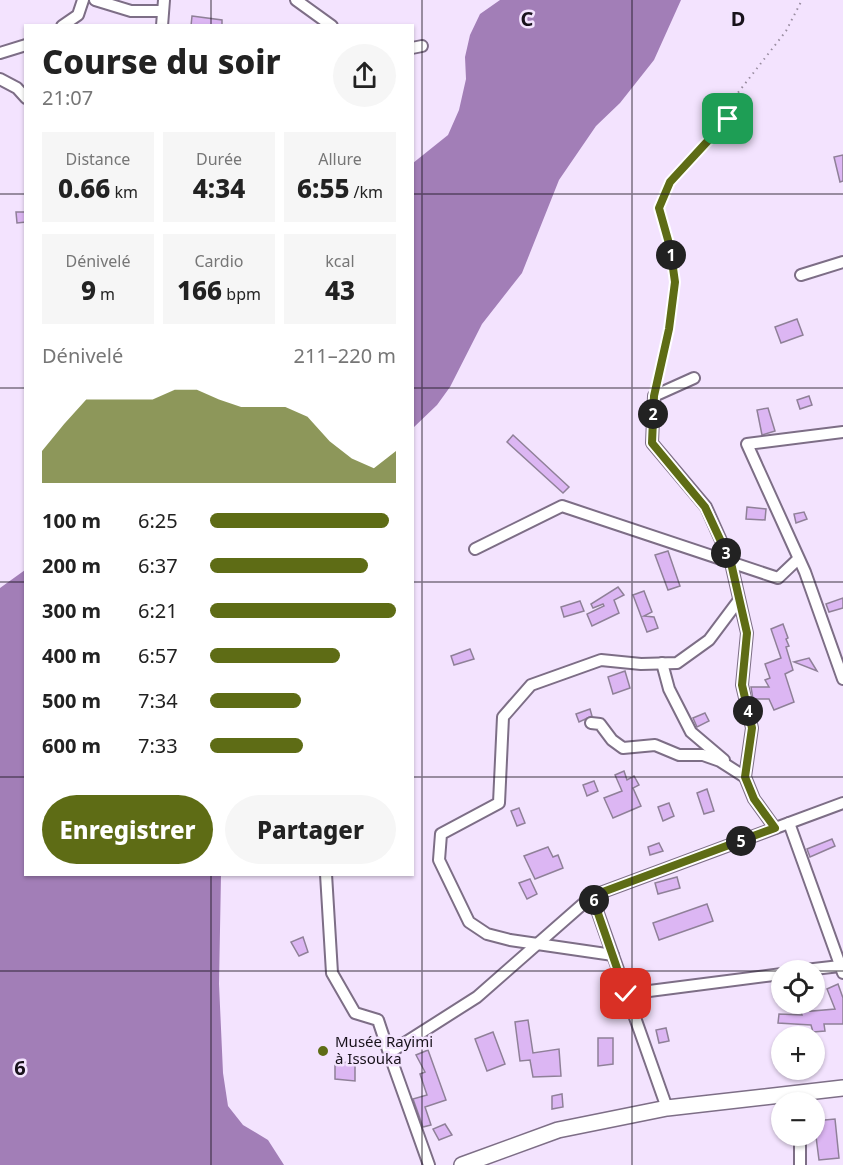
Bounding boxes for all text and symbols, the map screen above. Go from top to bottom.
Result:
text: C [521,5,534,32]
text: D [731,5,745,32]
text: Course du soir [42,39,281,84]
button: share [333,44,396,107]
text: 21:07 [42,84,93,111]
pin [702,93,753,144]
icon: arrive [711,102,744,135]
text: Distance [66,148,130,170]
text: Durée [196,148,242,170]
text: Allure [318,148,362,170]
text: 0.66 [58,170,110,206]
text: 4:34 [193,170,245,206]
text: 6:55 [297,170,349,206]
text: km [110,181,138,203]
text: /km [349,181,383,203]
pin: 1 [656,240,686,270]
text: 1 [666,244,676,266]
text: Dénivelé [65,250,131,272]
text: Cardio [194,250,244,272]
text: kcal [325,250,355,272]
text: 9 [81,272,96,308]
text: 166 [177,272,222,308]
text: 43 [325,272,355,308]
text: m [96,283,115,305]
text: bpm [222,283,261,305]
text: Dénivelé [42,342,123,369]
text: 211–220 m [293,342,396,369]
pin: 2 [638,399,668,429]
text: 2 [648,403,658,425]
text: 100 m [42,507,101,534]
text: 6:25 [138,507,178,534]
pin: 3 [711,538,741,568]
text: 3 [721,542,731,564]
text: 200 m [42,552,101,579]
text: 6:37 [138,552,178,579]
text: 300 m [42,597,101,624]
text: 6:21 [138,597,178,624]
text: 400 m [42,642,101,669]
text: 6:57 [138,642,178,669]
text: 500 m [42,687,101,714]
text: 7:34 [138,687,178,714]
pin: 4 [733,696,763,726]
text: 4 [743,700,753,722]
text: 600 m [42,732,101,759]
text: 7:33 [138,732,178,759]
button: Enregistrer [42,795,213,864]
button: Partager [225,795,396,864]
pin: 5 [726,826,756,856]
text: 5 [736,830,746,852]
pin: 6 [579,885,609,915]
text: 6 [589,889,599,911]
map controls [771,960,825,1146]
button: locate [771,960,825,1014]
pin [600,968,651,1019]
icon: check [609,977,642,1010]
button: + [771,1026,825,1080]
place label: Musée Rayimi à Issouka [335,1031,433,1068]
marker: Musée Rayimi à Issouka [316,1044,330,1058]
text: 6 [14,1054,26,1081]
button: − [771,1092,825,1146]

